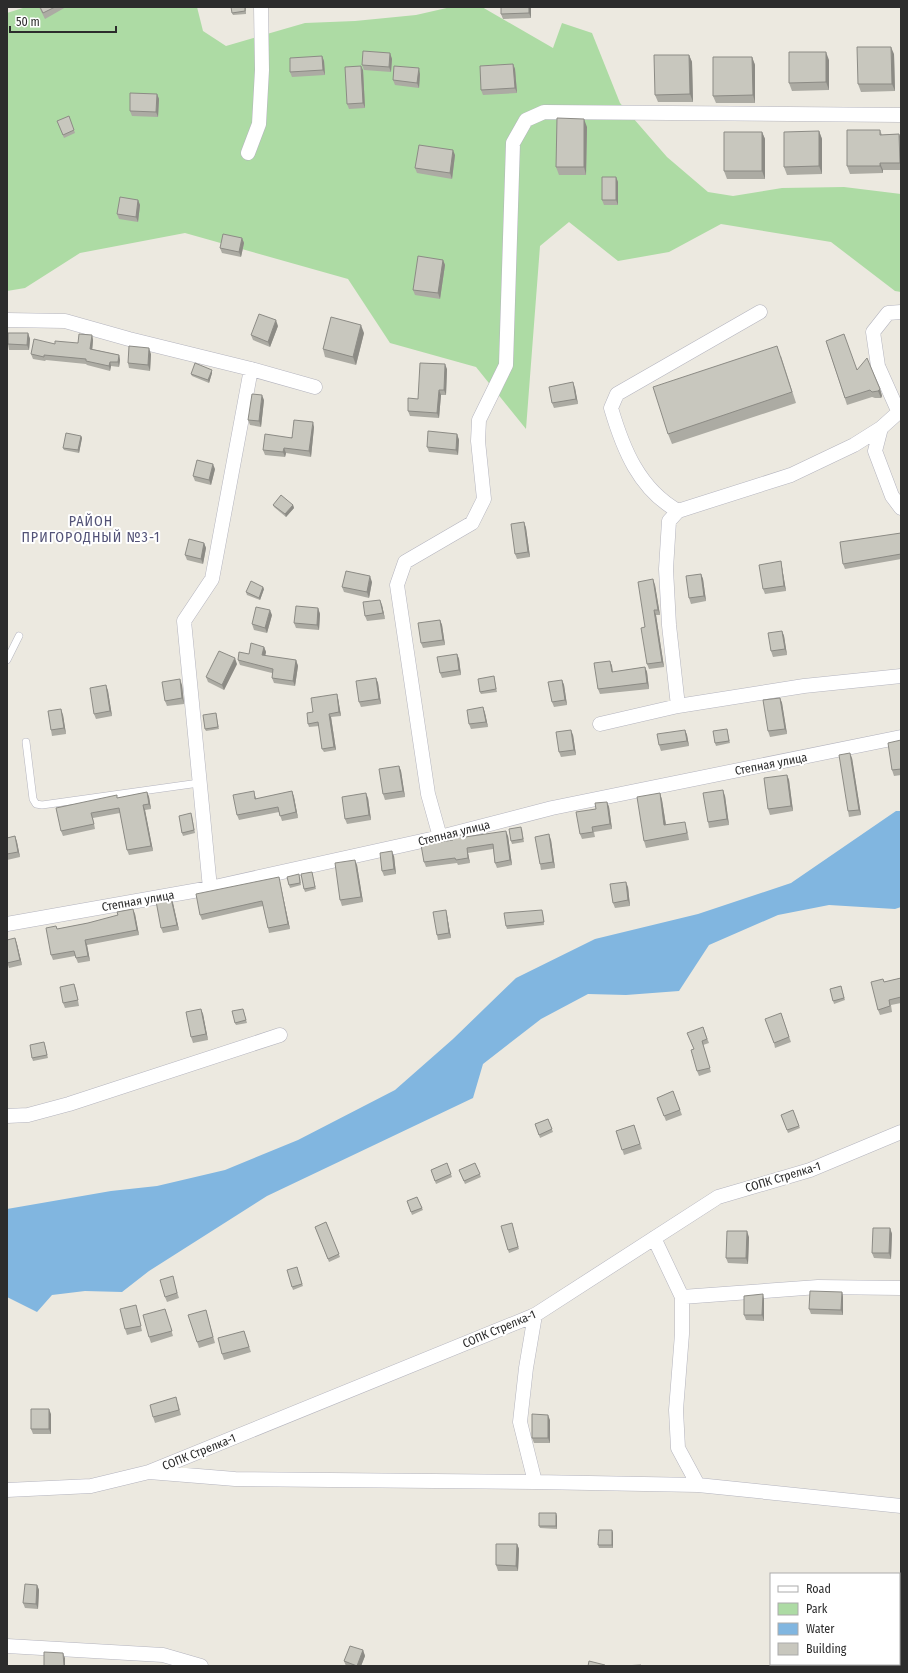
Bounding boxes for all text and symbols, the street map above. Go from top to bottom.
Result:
scale bar [10,8,116,34]
text: 50 m [16,15,40,29]
district label: РАЙОН ПРИГОРОДНЫЙ №3-1 [21,513,161,546]
street label: Степная улица [734,750,809,778]
street label: Степная улица [417,817,491,849]
street label: Степная улица [101,888,176,914]
street label: СОПК Стрелка-1 [744,1159,822,1195]
street label: СОПК Стрелка-1 [460,1307,538,1351]
street label: СОПК Стрелка-1 [160,1431,238,1473]
legend [770,1573,900,1665]
text: Road [806,1582,831,1596]
text: Park [806,1602,828,1616]
text: Water [806,1622,835,1636]
text: Building [806,1642,847,1656]

